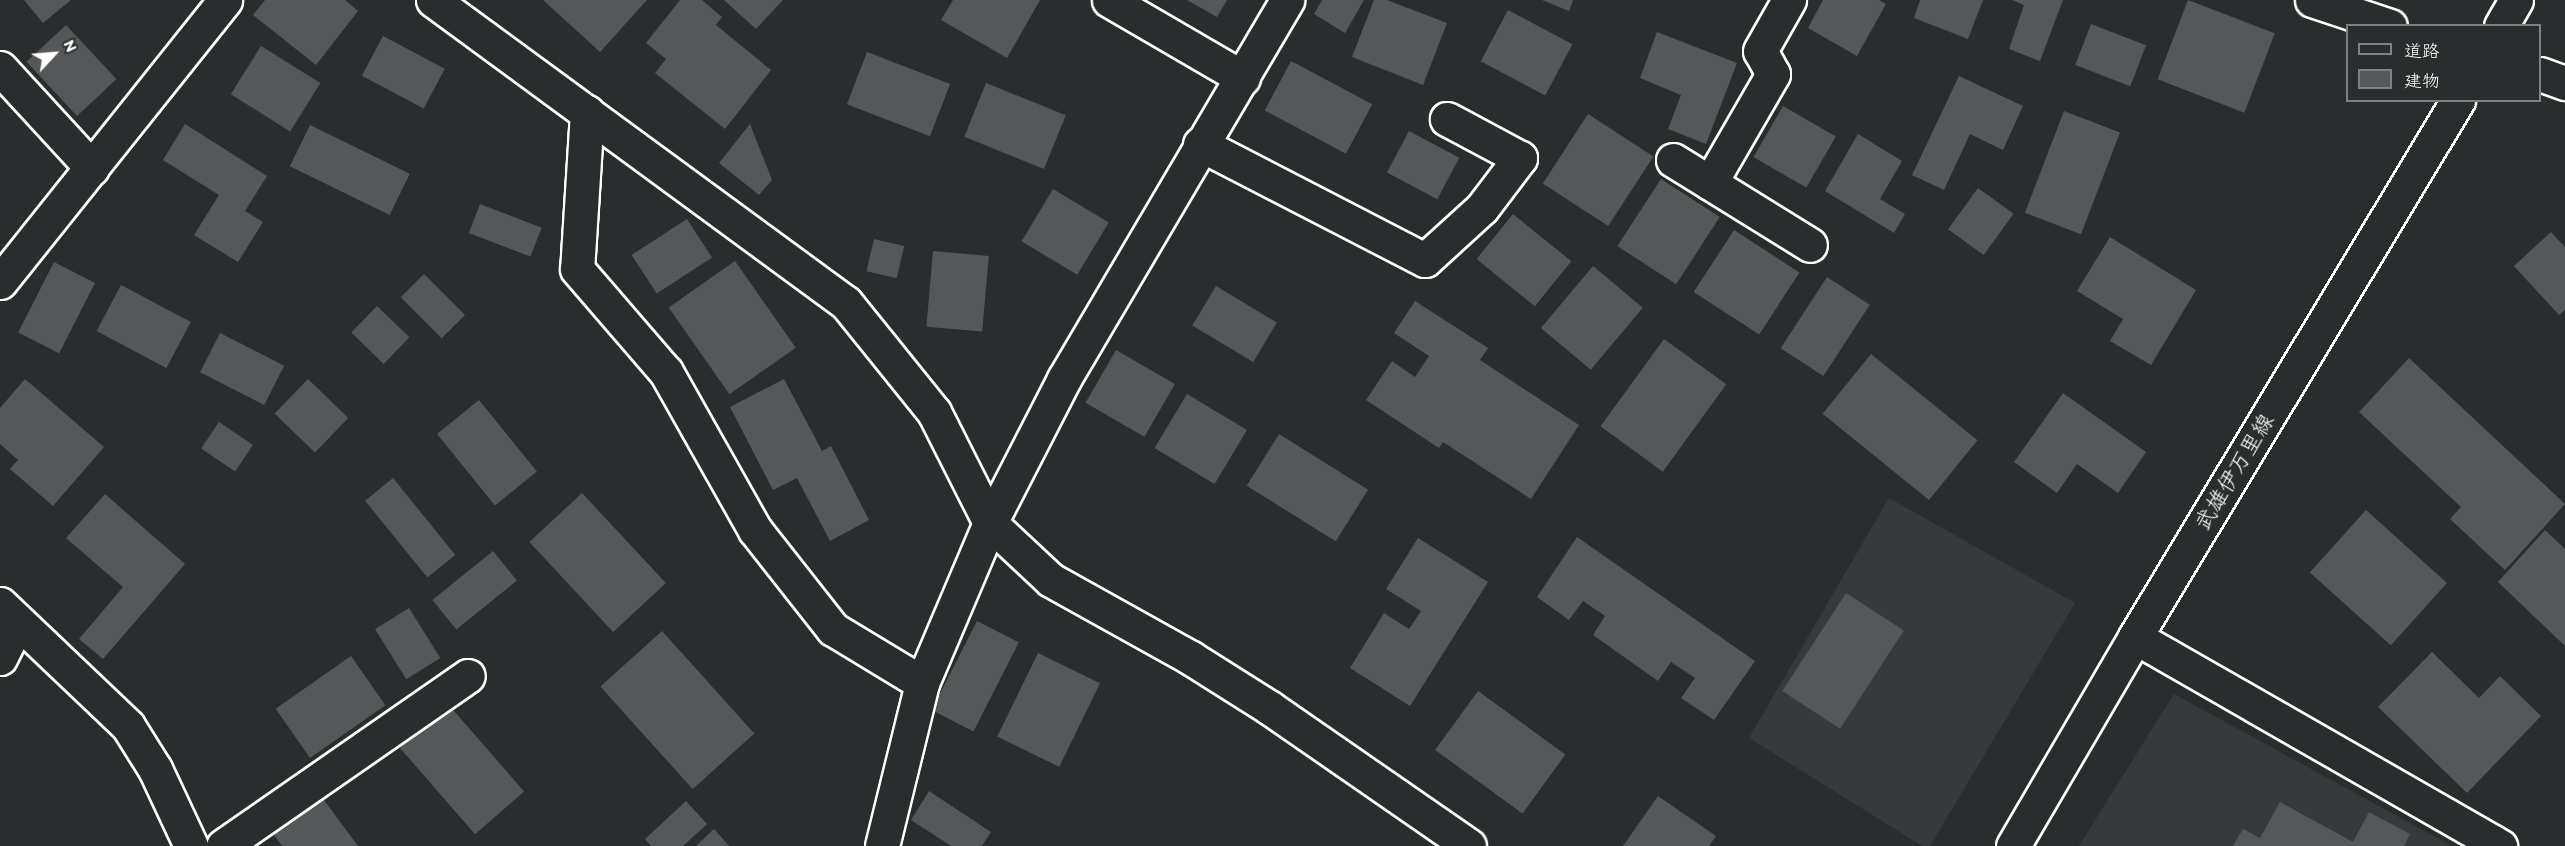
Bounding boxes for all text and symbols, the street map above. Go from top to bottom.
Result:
north arrow [24,24,84,84]
legend [2346,24,2541,102]
text: N [60,37,82,55]
text: 道路 [2404,40,2440,62]
text: 建物 [2404,70,2440,92]
street label: 武雄伊万里線 [2189,409,2279,535]

